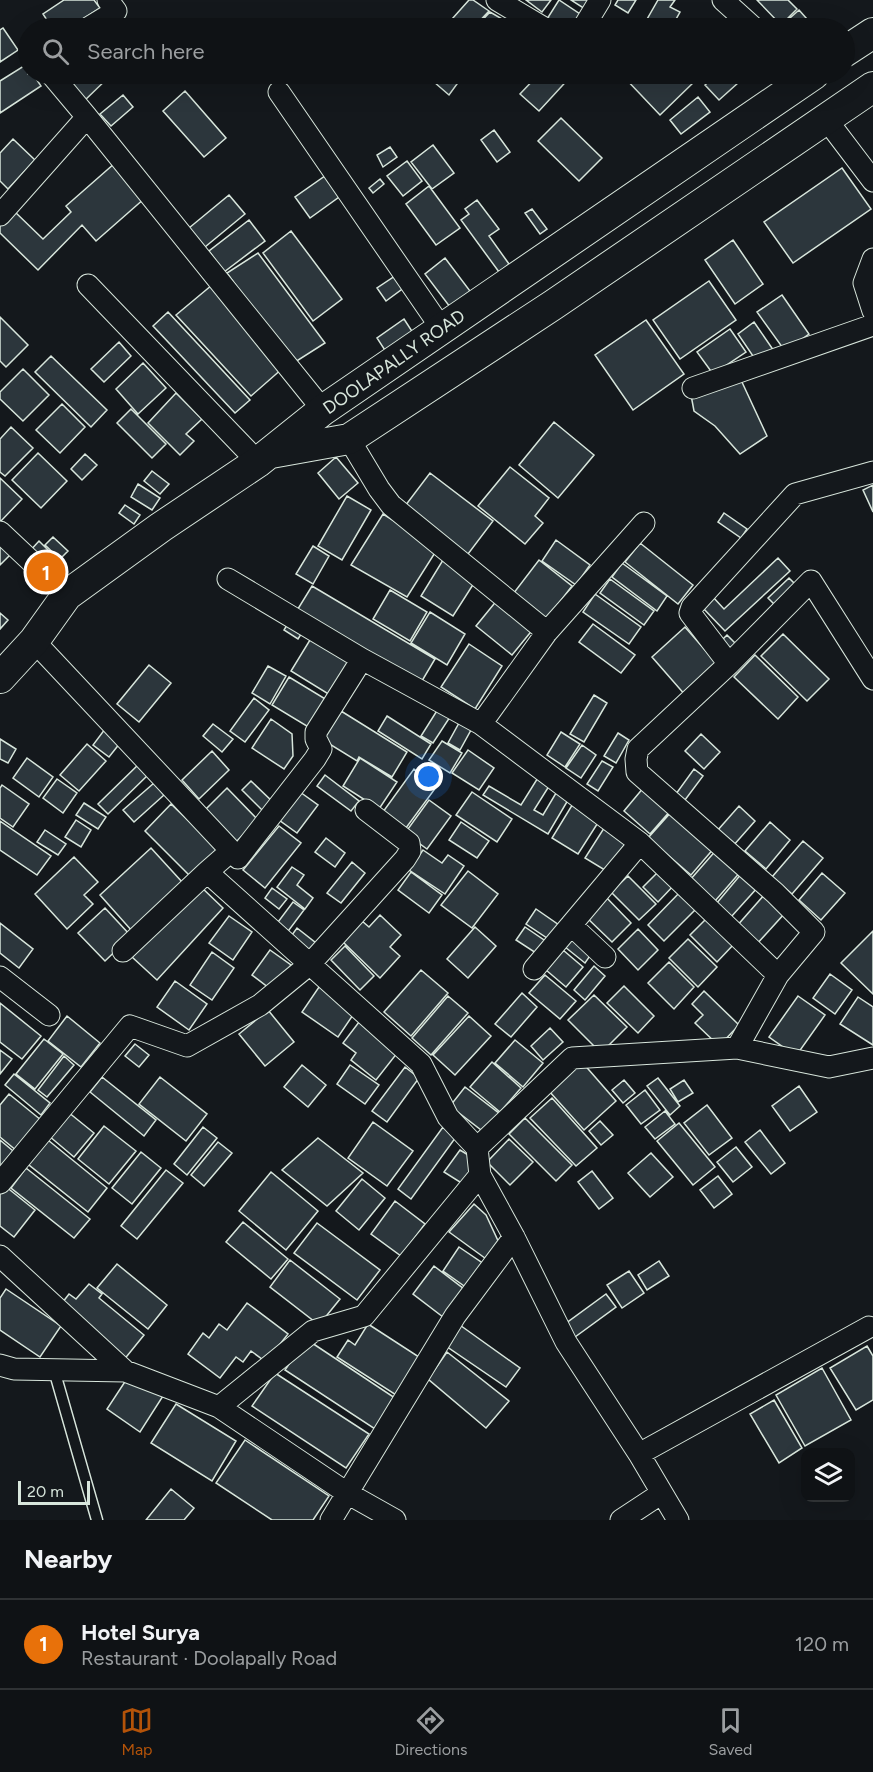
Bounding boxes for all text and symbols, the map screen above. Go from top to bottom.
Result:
search box [18,18,855,84]
icon: search [39,35,72,68]
text: Search here [87,38,205,65]
street label: DOOLAPALLY ROAD [319,305,469,419]
pin: 1 [26,550,66,594]
your location [414,762,443,791]
map controls [801,1448,855,1502]
button: layers [801,1448,855,1502]
scale bar [18,1478,90,1506]
text: 20 m [27,1482,64,1501]
text: Nearby [24,1543,112,1575]
text: Hotel Surya [81,1619,200,1646]
text: 1 [39,1632,48,1656]
text: 120 m [795,1632,849,1656]
text: Restaurant · Doolapally Road [81,1646,337,1670]
tab: Map [120,1704,153,1759]
tab: Directions [394,1704,467,1759]
tab: Saved [708,1704,753,1759]

